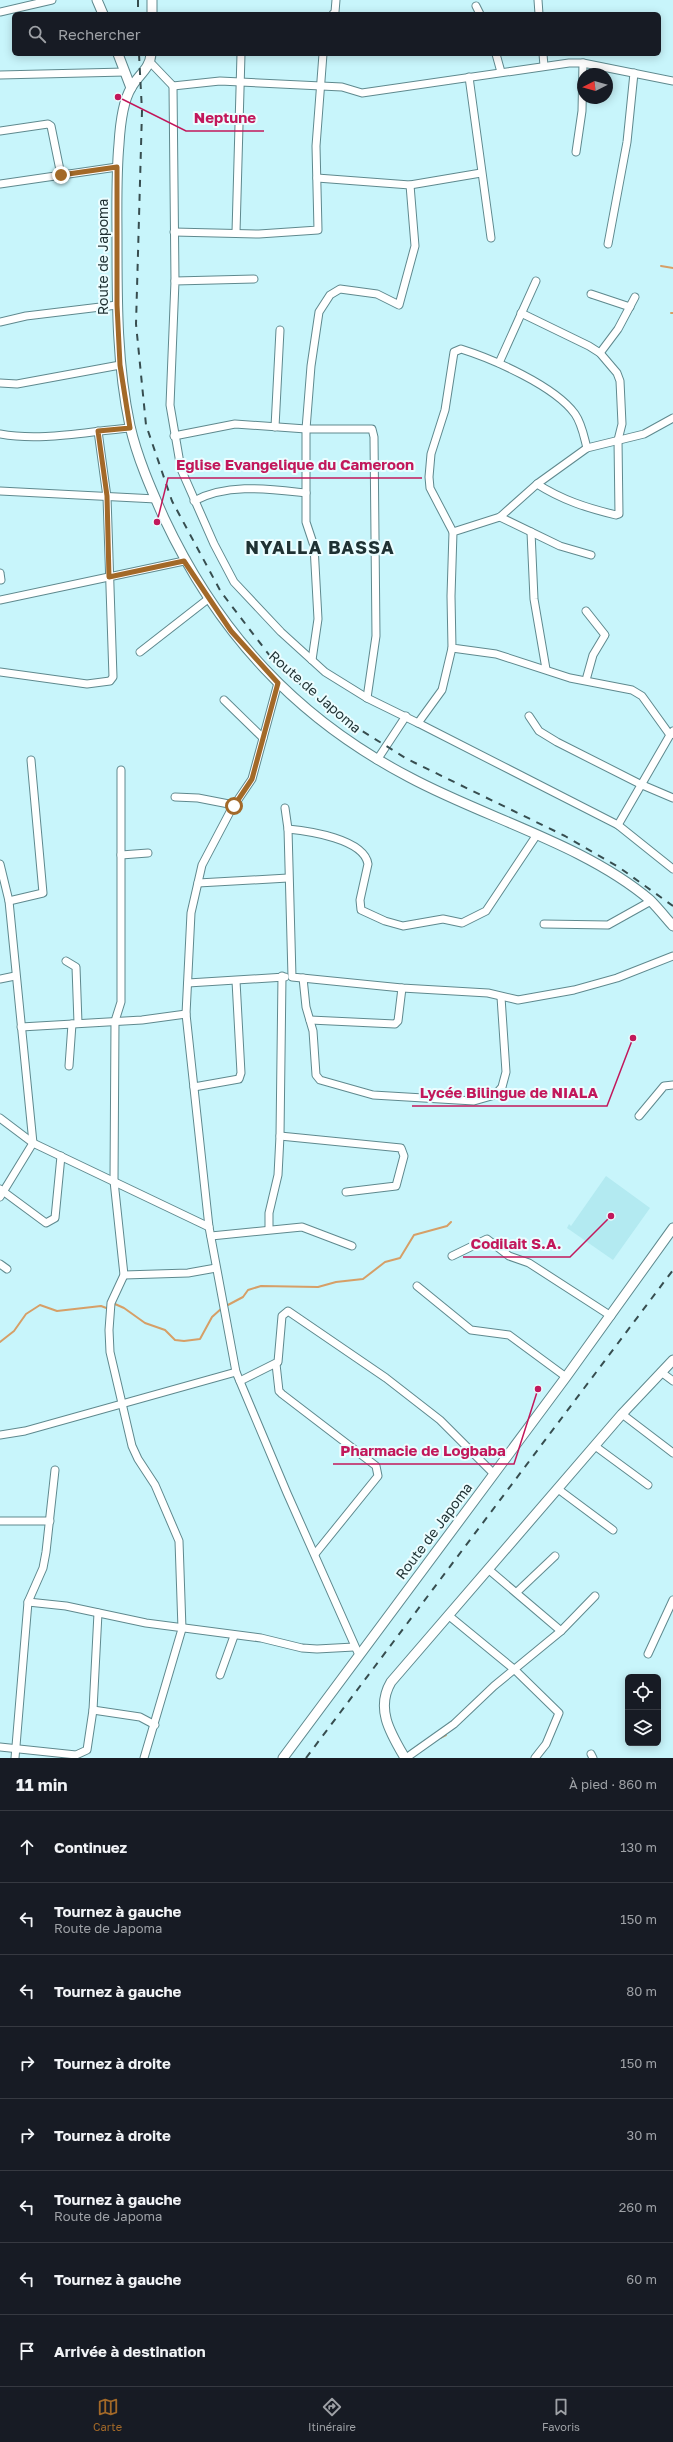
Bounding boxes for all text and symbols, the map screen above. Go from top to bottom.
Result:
search box [12,12,661,56]
icon: search [26,23,48,45]
text: Rechercher [58,25,141,43]
north arrow [577,68,613,104]
callout: Neptune [186,104,264,131]
text: Neptune [194,108,256,126]
route end [52,166,70,184]
street label: Route de Japoma [94,199,111,315]
callout: Eglise Evangelique du Cameroon [168,451,422,478]
text: Eglise Evangelique du Cameroon [176,455,414,473]
district label: NYALLA BASSA [245,536,395,558]
street label: Route de Japoma [266,647,365,736]
route start [225,797,243,815]
callout: Lycée Bilingue de NIALA [412,1079,607,1106]
text: Lycée Bilingue de NIALA [420,1083,599,1101]
callout: Codilait S.A. [463,1230,570,1257]
text: Codilait S.A. [470,1234,562,1252]
callout: Pharmacie de Logbaba [333,1437,514,1464]
text: Pharmacie de Logbaba [340,1441,506,1459]
street label: Route de Japoma [392,1479,476,1582]
map controls [625,1674,661,1746]
button: locate [625,1674,661,1710]
button: layers [625,1710,661,1746]
text: 11 min [16,1774,68,1795]
text: À pied · 860 m [569,1776,657,1792]
icon: ahead [16,1836,38,1858]
text: Continuez [54,1838,127,1856]
text: 130 m [620,1839,657,1855]
text: Tournez à gauche [54,1902,181,1920]
icon: left [16,1908,38,1930]
text: 150 m [620,1911,657,1927]
text: Route de Japoma [54,1920,162,1936]
icon: left [16,1980,38,2002]
text: Tournez à gauche [54,1982,181,2000]
text: 80 m [626,1983,657,1999]
icon: right [16,2052,38,2074]
text: Tournez à droite [54,2054,171,2072]
text: 150 m [620,2055,657,2071]
icon: right [16,2124,38,2146]
text: Tournez à droite [54,2126,171,2144]
text: 30 m [627,2127,657,2143]
text: Tournez à gauche [54,2190,181,2208]
icon: left [16,2196,38,2218]
text: 260 m [619,2199,657,2215]
text: Route de Japoma [54,2208,162,2224]
icon: left [16,2268,38,2290]
text: Tournez à gauche [54,2270,181,2288]
text: 60 m [626,2271,657,2287]
icon: arrive [16,2340,38,2362]
text: Arrivée à destination [54,2342,206,2360]
tab: Carte [93,2396,122,2433]
tab: Itinéraire [308,2396,356,2433]
tab: Favoris [542,2396,580,2433]

